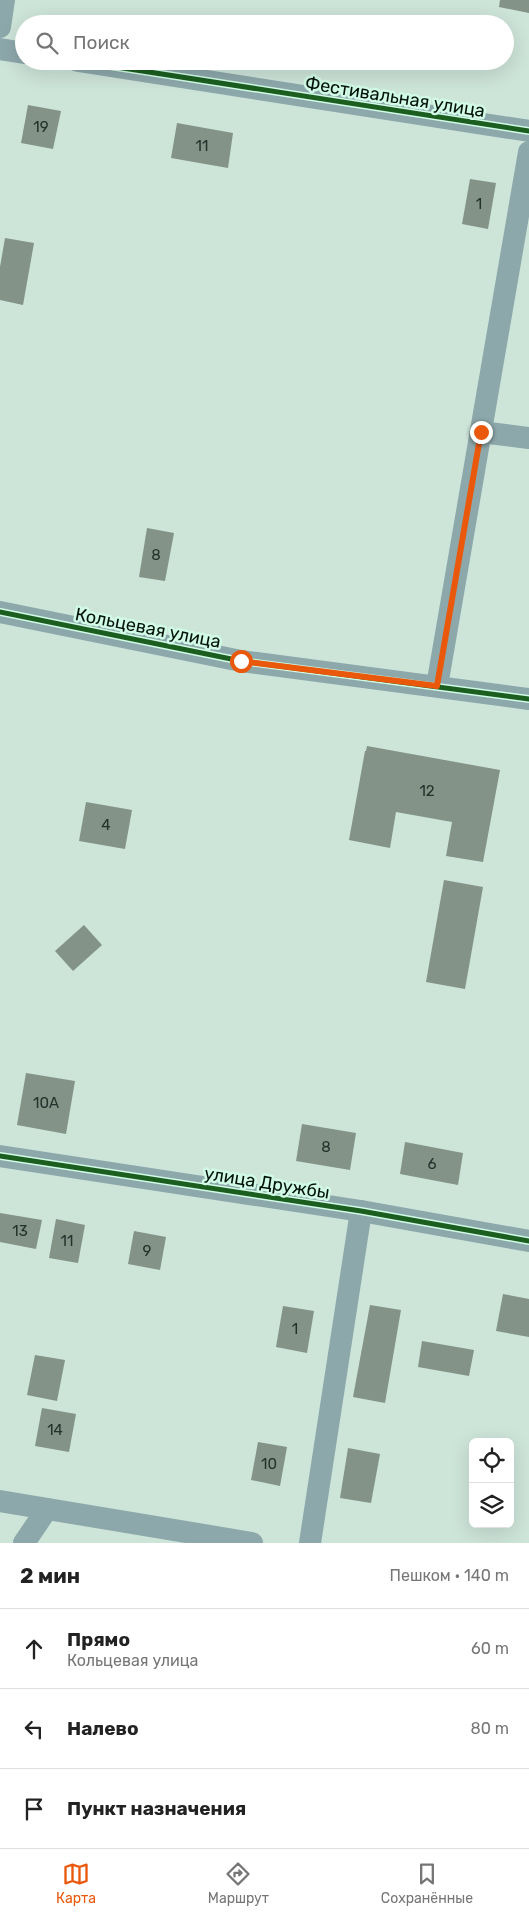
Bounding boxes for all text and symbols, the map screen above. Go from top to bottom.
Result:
search box [15,15,514,70]
icon: search [33,29,61,57]
text: Поиск [73,31,130,54]
street label: Фестивальная улица [303,72,487,122]
house number: 19 [33,118,49,136]
house number: 11 [196,137,208,155]
house number: 1 [476,195,482,213]
route end [470,421,493,444]
house number: 8 [151,546,161,564]
street label: Кольцевая улица [73,603,223,653]
route start [230,650,253,673]
house number: 12 [419,782,435,800]
house number: 4 [101,816,111,834]
house number: 10А [33,1094,59,1112]
house number: 8 [321,1138,331,1156]
house number: 6 [427,1155,437,1173]
street label: улица Дружбы [203,1162,331,1204]
house number: 13 [12,1222,28,1240]
house number: 11 [61,1232,73,1250]
house number: 9 [143,1242,152,1260]
house number: 1 [292,1320,298,1338]
house number: 14 [47,1421,63,1439]
map controls [469,1438,514,1528]
button: locate [469,1438,514,1483]
house number: 10 [261,1455,277,1473]
button: layers [469,1483,514,1528]
text: 2 мин [20,1563,80,1588]
text: Пешком · 140 m [390,1566,509,1585]
text: Прямо [67,1628,130,1651]
icon: ahead [20,1635,48,1663]
text: 60 m [471,1639,509,1658]
text: Кольцевая улица [67,1651,198,1670]
icon: left [20,1715,48,1743]
text: Налево [67,1717,139,1740]
text: 80 m [471,1719,509,1738]
icon: arrive [20,1795,48,1823]
text: Пункт назначения [67,1797,246,1820]
tab: Карта [56,1860,96,1907]
tab: Маршрут [208,1860,269,1907]
tab: Сохранённые [381,1860,473,1907]

